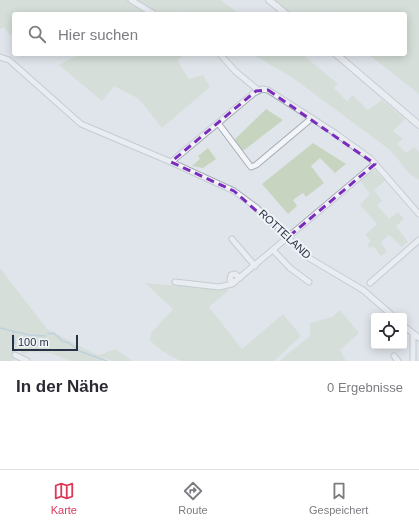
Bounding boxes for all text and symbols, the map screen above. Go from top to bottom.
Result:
search box [12,12,407,56]
icon: search [26,23,48,45]
text: Hier suchen [58,26,138,43]
street label: ROTTELAND [257,207,313,261]
map controls [371,313,407,349]
button: locate [371,313,407,349]
scale bar [12,333,78,352]
text: 100 m [18,336,49,348]
text: In der Nähe [16,377,109,396]
text: 0 Ergebnisse [327,380,403,395]
tab: Karte [51,480,77,516]
tab: Route [178,480,208,516]
tab: Gespeichert [309,480,368,516]

